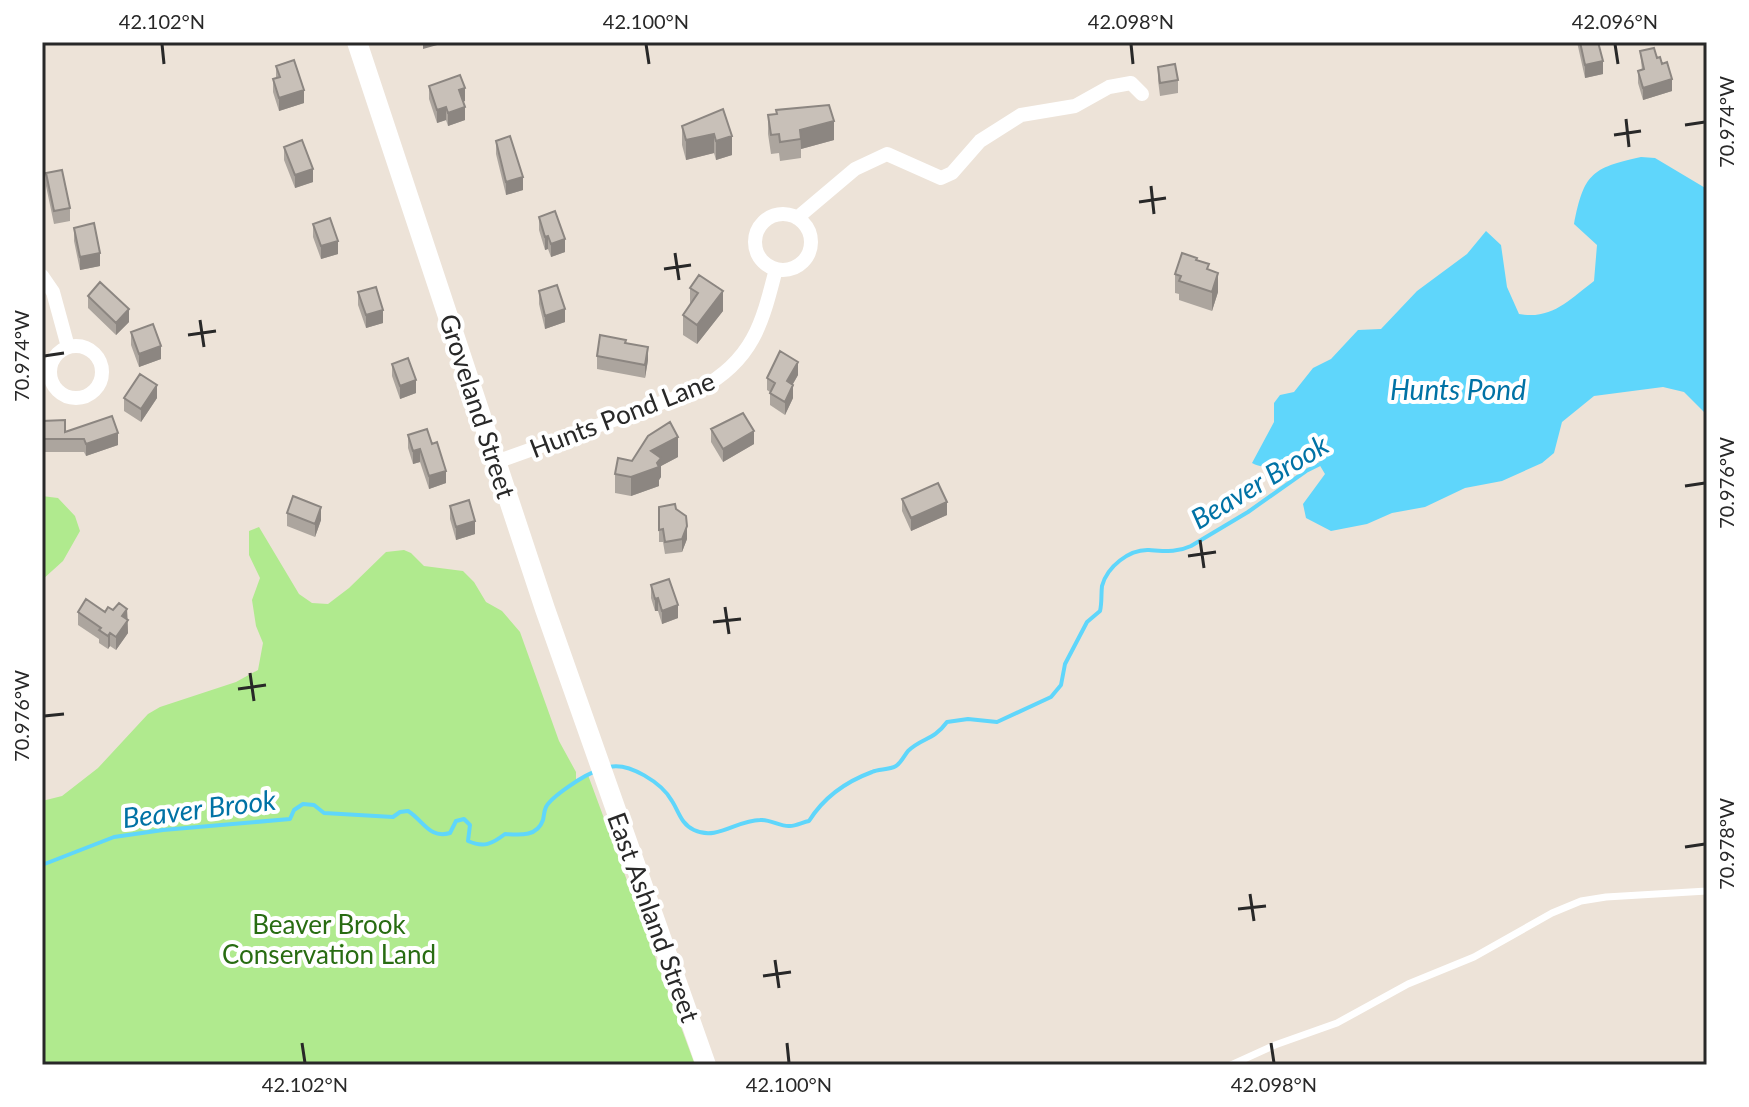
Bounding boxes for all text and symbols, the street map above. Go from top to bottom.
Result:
text: 42.102°N [119,9,205,33]
text: 42.100°N [603,9,689,33]
text: 42.098°N [1088,9,1174,33]
text: 42.096°N [1572,9,1658,33]
text: 70.974°W [1714,76,1738,168]
text: 70.974°W [9,310,33,402]
street label: Groveland Street [433,310,523,503]
street label: Hunts Pond Lane [525,364,719,464]
water label: Hunts Pond [1390,372,1526,406]
water label: Beaver Brook [1184,426,1335,535]
text: 70.976°W [1714,437,1738,529]
text: 70.976°W [9,670,33,762]
water label: Beaver Brook [120,782,278,834]
text: 70.978°W [1714,798,1738,890]
street label: East Ashland Street [601,808,707,1027]
park label: Beaver Brook Conservation Land [222,908,436,970]
text: 42.102°N [262,1072,348,1096]
text: 42.100°N [746,1072,832,1096]
text: 42.098°N [1231,1072,1317,1096]

